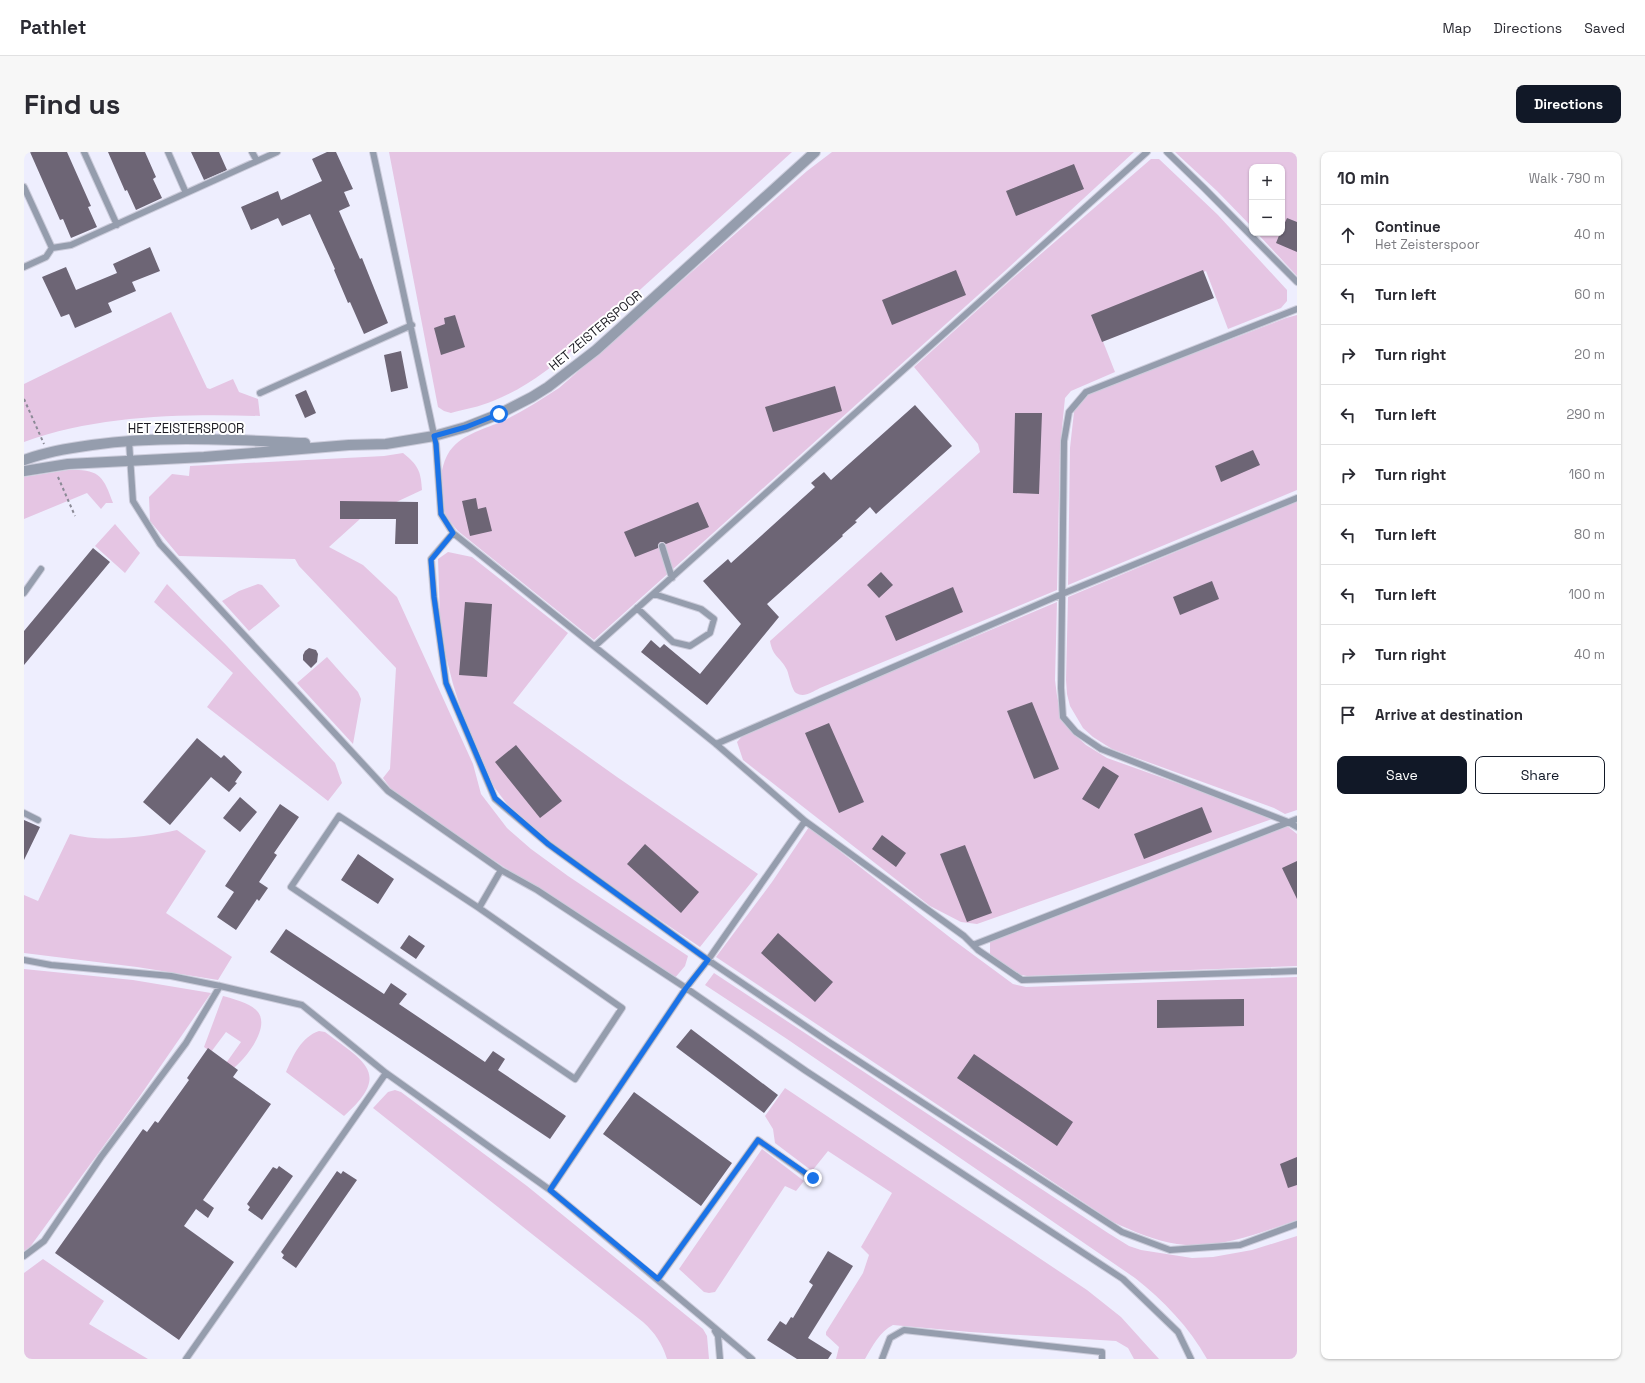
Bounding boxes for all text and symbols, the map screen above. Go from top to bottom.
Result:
text: Pathlet [20,15,86,40]
text: Map [1442,19,1472,37]
text: Directions [1494,19,1562,37]
text: Saved [1584,19,1625,37]
button: Directions [1516,85,1621,123]
text: Find us [24,86,121,122]
map controls [1249,164,1285,236]
button: + [1249,164,1285,200]
text: 10 min [1337,167,1390,189]
text: Walk · 790 m [1529,170,1605,187]
button: − [1249,200,1285,236]
text: Continue [1375,217,1441,236]
icon: ahead [1337,224,1359,246]
text: 40 m [1574,226,1605,243]
text: Het Zeisterspoor [1375,236,1480,253]
icon: left [1337,284,1359,306]
text: Turn left [1375,285,1437,304]
street label: HET ZEISTERSPOOR [545,286,645,374]
text: 60 m [1574,286,1605,303]
icon: right [1337,344,1359,366]
text: Turn right [1375,345,1446,364]
text: 20 m [1574,346,1605,363]
icon: left [1337,404,1359,426]
route start [490,405,508,423]
text: Turn left [1375,405,1437,424]
text: 290 m [1566,406,1605,423]
street label: HET ZEISTERSPOOR [128,420,244,437]
icon: right [1337,464,1359,486]
text: Turn right [1375,465,1446,484]
text: 160 m [1569,466,1605,483]
icon: left [1337,524,1359,546]
text: Turn left [1375,525,1437,544]
text: 80 m [1574,526,1605,543]
icon: left [1337,584,1359,606]
text: Turn left [1375,585,1437,604]
text: 100 m [1568,586,1605,603]
icon: right [1337,644,1359,666]
text: Turn right [1375,645,1446,664]
text: 40 m [1574,646,1605,663]
icon: arrive [1337,704,1359,726]
text: Arrive at destination [1375,705,1523,724]
button: Save [1337,756,1467,794]
button: Share [1475,756,1605,794]
route end [804,1169,822,1187]

